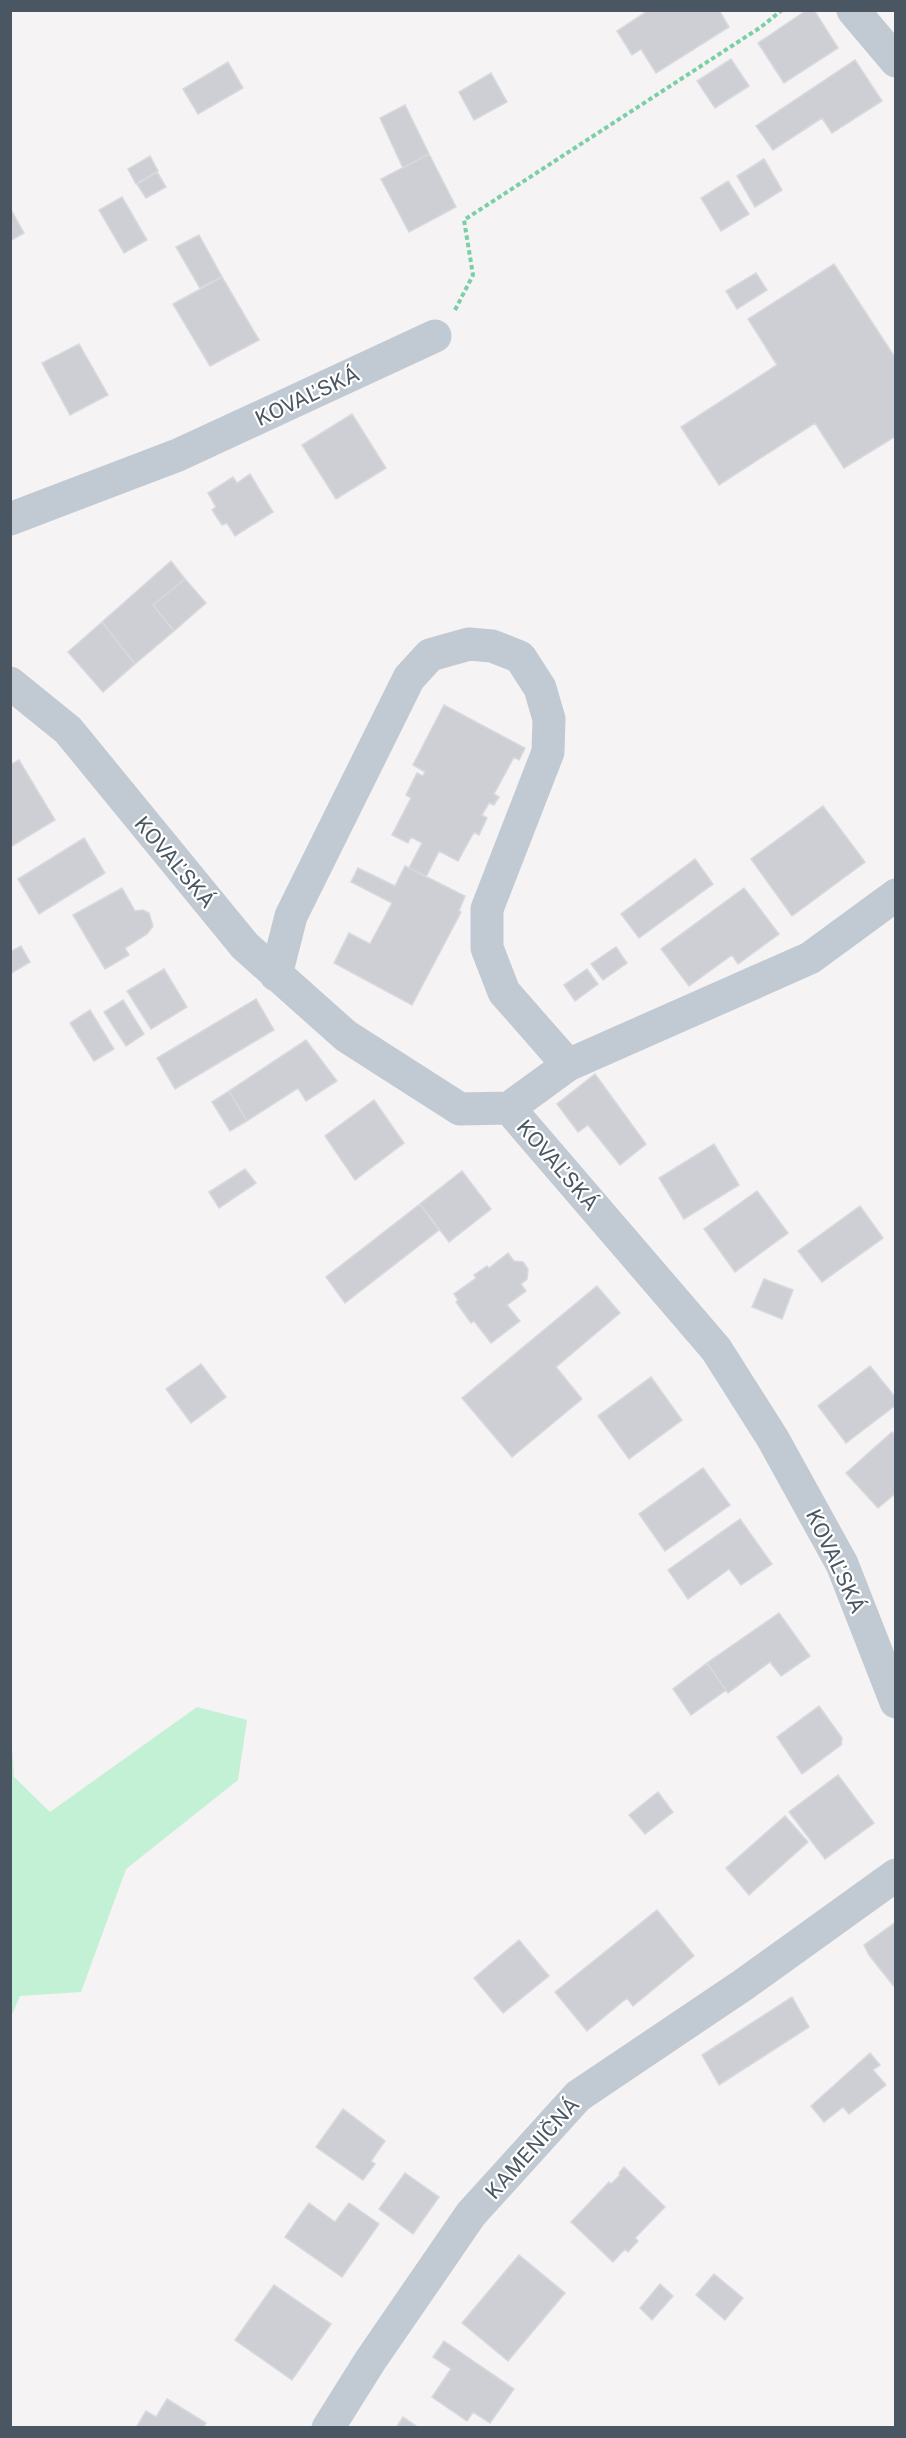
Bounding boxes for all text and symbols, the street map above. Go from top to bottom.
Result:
street label: KOVAĽSKÁ [251,361,363,431]
street label: KOVAĽSKÁ [129,811,221,913]
street label: KOVAĽSKÁ [512,1115,604,1216]
street label: KOVAĽSKÁ [801,1505,871,1617]
street label: KAMENIČNÁ [480,2092,584,2204]

